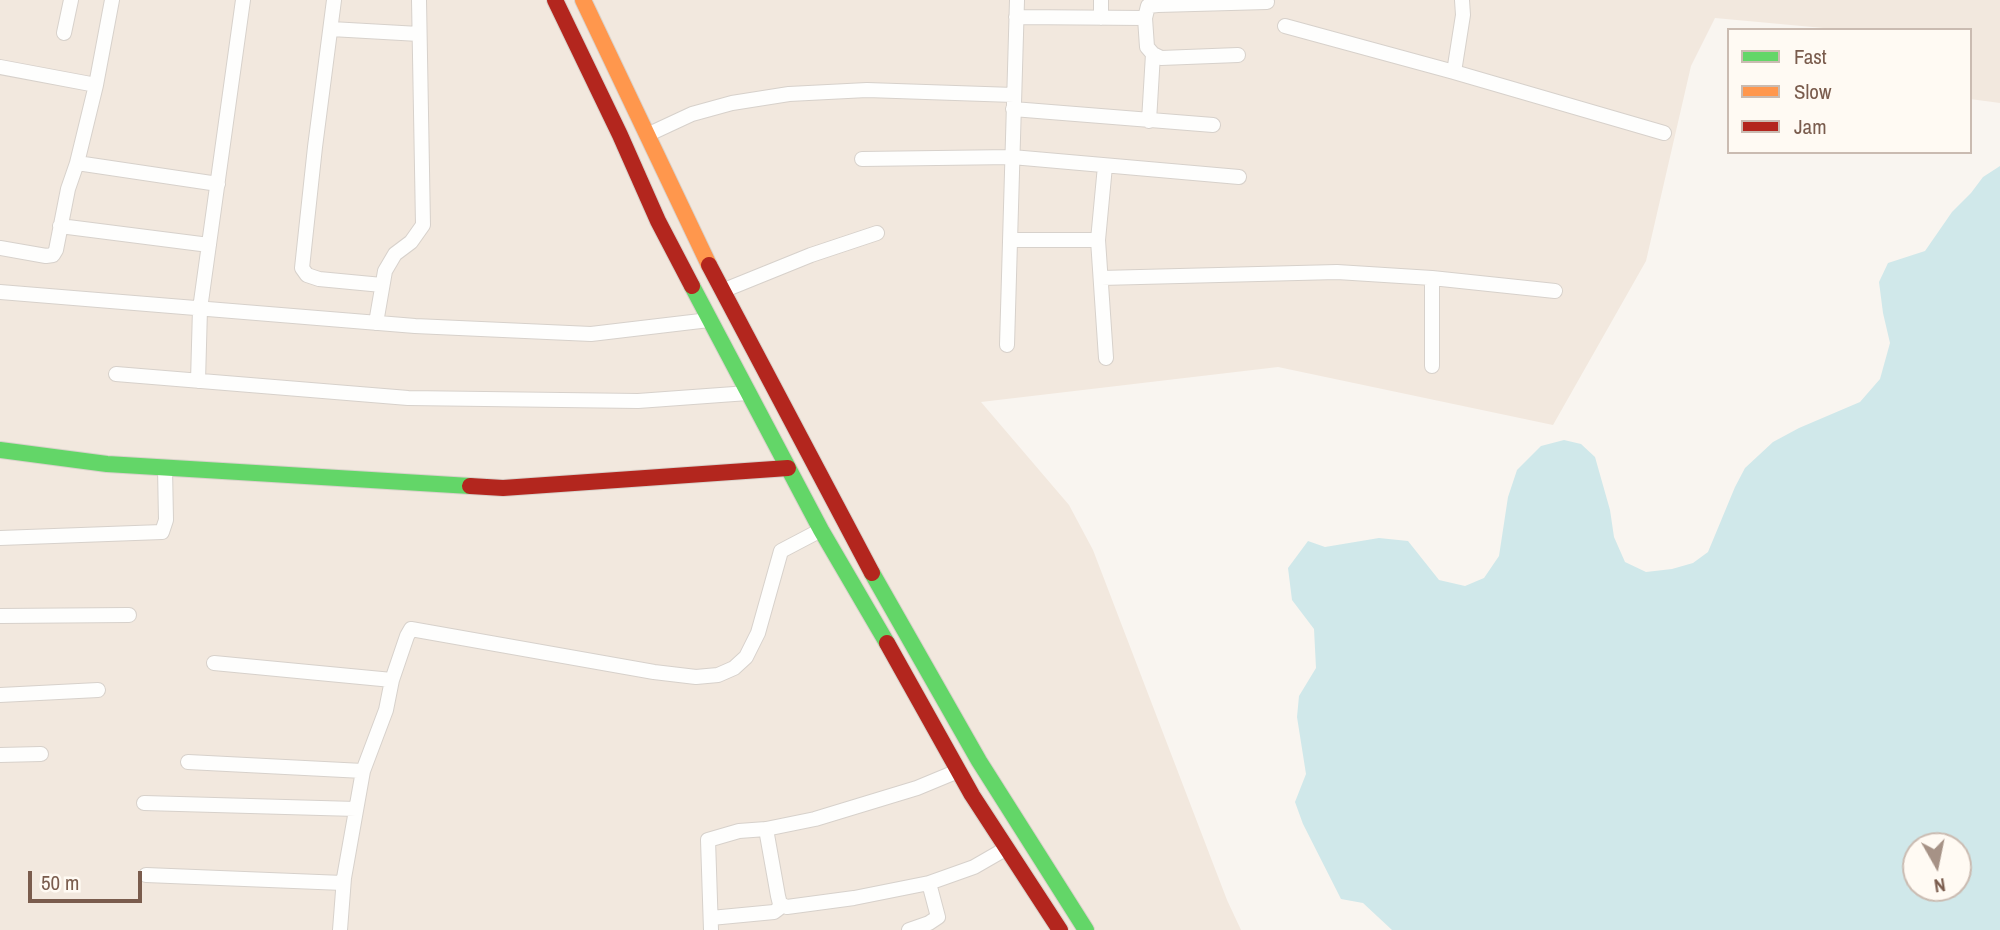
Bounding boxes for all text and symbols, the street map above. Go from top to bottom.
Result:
legend [1727,28,1972,154]
text: Fast [1794,42,1827,71]
text: Slow [1794,77,1831,106]
text: Jam [1794,112,1827,141]
north arrow [1902,832,1972,902]
scale bar [32,856,145,900]
text: 50 m [41,868,79,897]
text: N [1932,872,1948,899]

